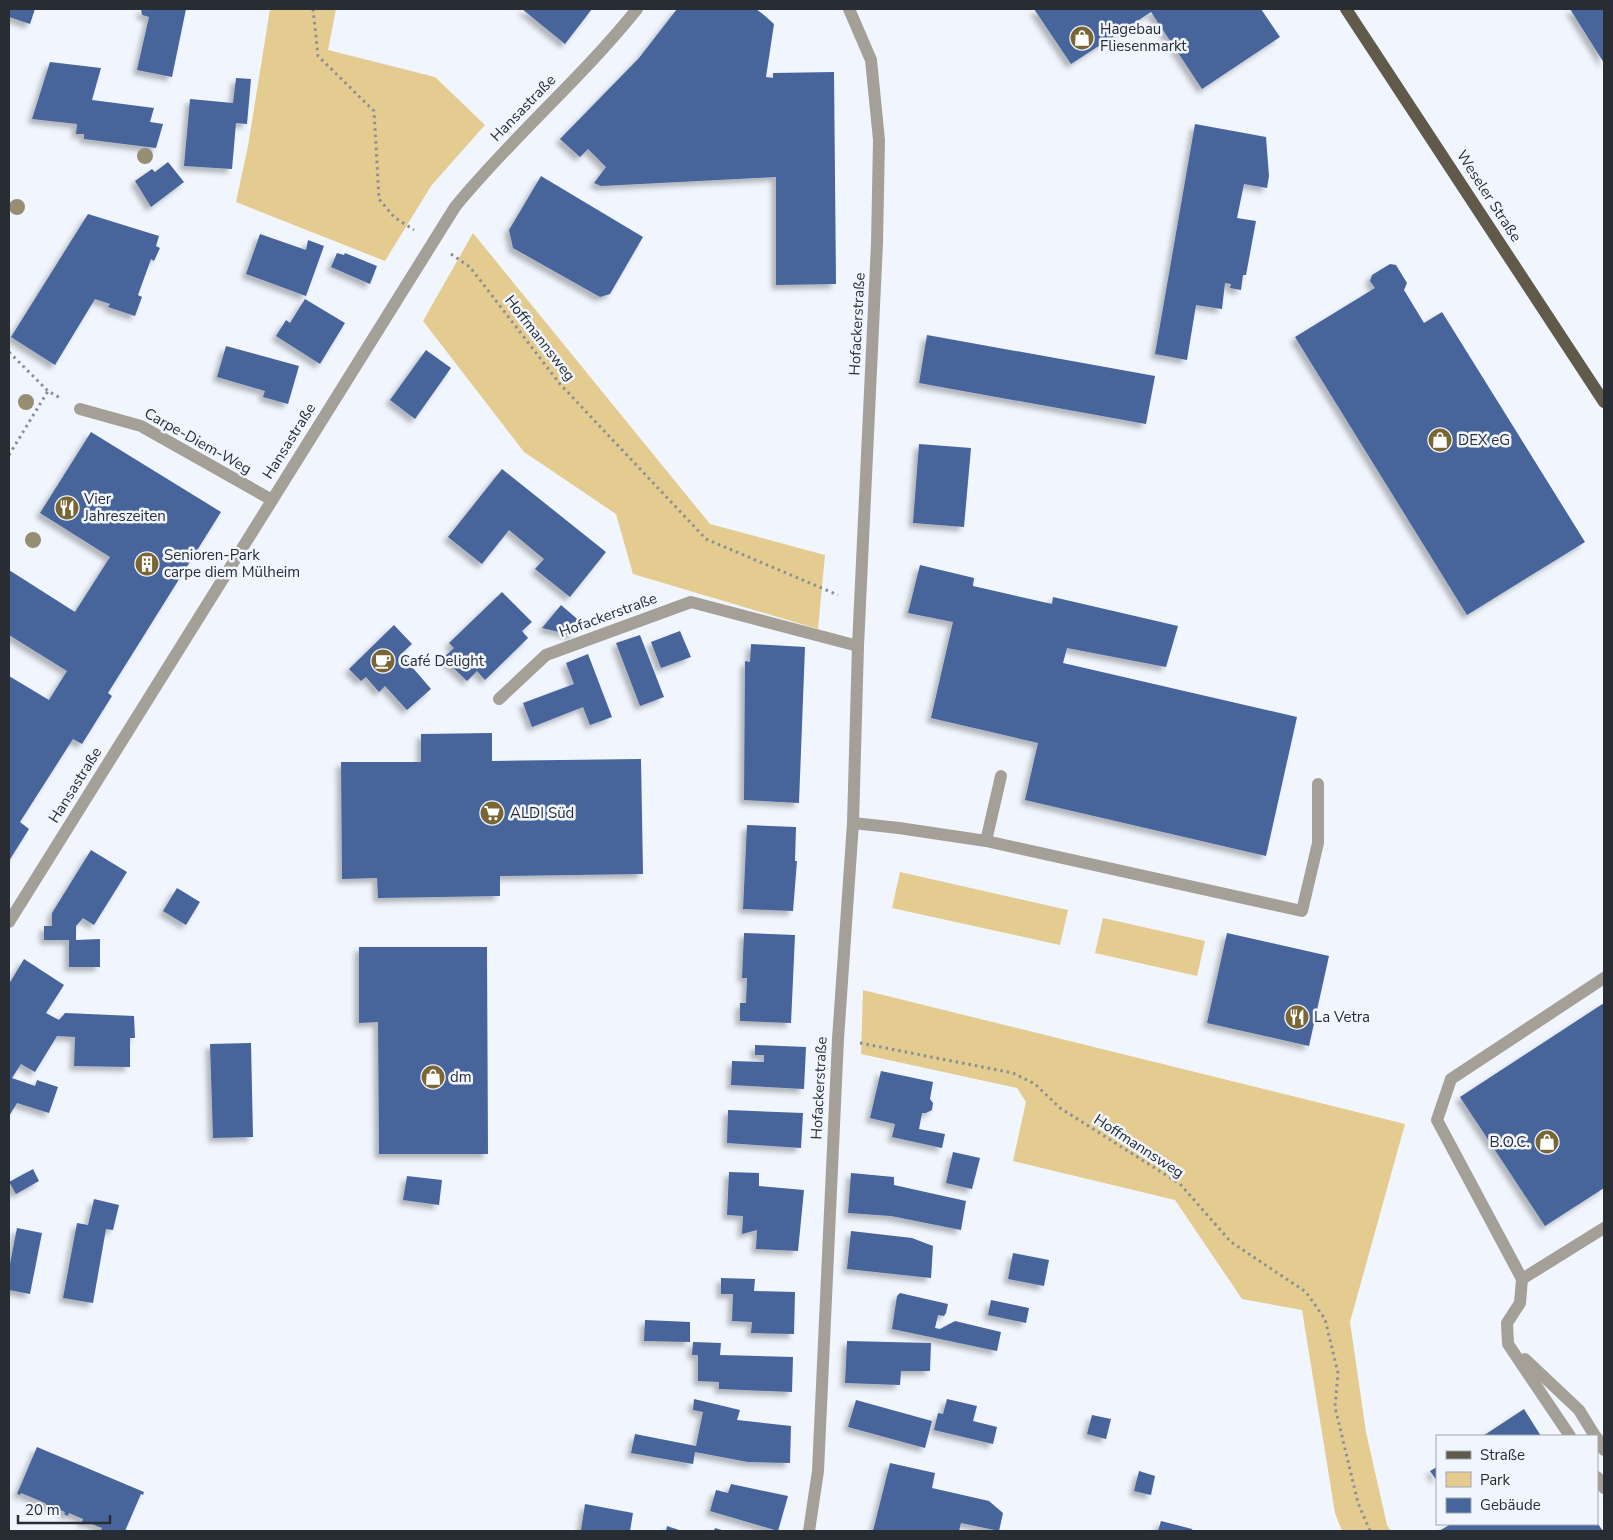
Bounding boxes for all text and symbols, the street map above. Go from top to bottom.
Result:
place label: Hagebau Fliesenmarkt [1100,19,1187,56]
shop icon: Hagebau Fliesenmarkt [1069,25,1095,51]
street label: Hansastraße [486,70,560,146]
street label: Weseler Straße [1452,146,1526,246]
street label: Hofackerstraße [844,272,870,376]
street label: Hoffmannsweg [500,291,580,385]
street label: Hansastraße [258,399,320,483]
street label: Carpe-Diem-Weg [141,403,255,479]
shop icon: DEX eG [1427,427,1453,453]
place label: DEX eG [1458,430,1510,450]
place label: Vier Jahreszeiten [83,489,166,526]
restaurant icon: Vier Jahreszeiten [54,495,80,521]
place label: Senioren-Park carpe diem Mülheim [164,545,300,582]
building icon: Senioren-Park carpe diem Mülheim [134,551,160,577]
street label: Hofackerstraße [556,588,660,642]
cafe icon: Café Delight [370,648,396,674]
place label: Café Delight [400,651,485,671]
street label: Hansastraße [44,743,106,827]
supermarket icon: ALDI Süd [479,800,505,826]
place label: ALDI Süd [510,803,574,823]
restaurant icon: La Vetra [1284,1004,1310,1030]
place label: La Vetra [1314,1007,1370,1027]
street label: Hofackerstraße [806,1036,832,1140]
shop icon: dm [420,1064,446,1090]
place label: dm [450,1067,472,1087]
street label: Hoffmannsweg [1090,1109,1188,1183]
shop icon: B.O.C. [1534,1129,1560,1155]
place label: B.O.C. [1490,1132,1530,1152]
legend [1436,1435,1598,1525]
text: Straße [1480,1445,1525,1465]
text: Park [1480,1470,1510,1490]
scale bar [18,1492,110,1524]
text: Gebäude [1480,1495,1541,1515]
text: 20 m [25,1500,60,1520]

